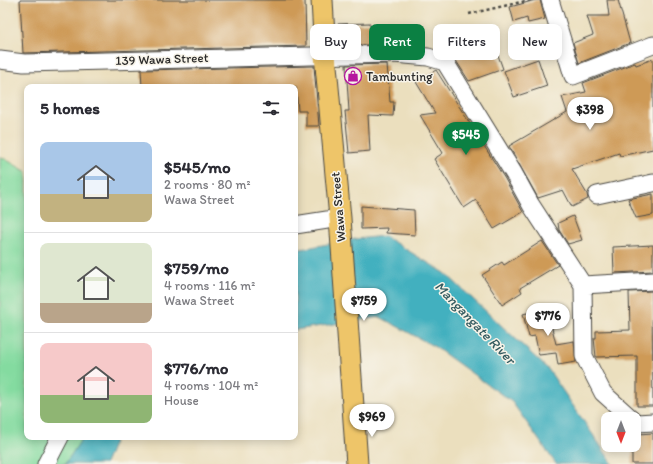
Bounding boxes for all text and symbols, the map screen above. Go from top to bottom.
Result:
chip: Buy [310,24,361,60]
chip: Rent [369,24,425,60]
chip: Filters [433,24,500,60]
chip: New [508,24,562,60]
street label: 139 Wawa Street [115,50,209,68]
shop icon: Tambunting [343,66,363,86]
place label: Tambunting [366,69,433,84]
icon: filters [260,97,282,119]
pin: $398 [566,97,614,131]
text: 5 homes [40,98,100,118]
text: $398 [576,102,604,117]
pin: $545 [442,122,490,156]
text: $545 [452,127,480,142]
text: $545/mo [164,157,231,177]
icon: home [72,158,120,206]
street label: Wawa Street [327,171,349,243]
text: 2 rooms · 80 m² [164,177,251,192]
text: Wawa Street [164,192,234,207]
text: $759/mo [164,258,229,278]
icon: home [72,259,120,307]
text: 4 rooms · 116 m² [164,278,255,293]
water label: Mangangate River [431,278,520,369]
pin: $759 [340,288,388,322]
text: Wawa Street [164,293,234,308]
text: $759 [351,293,377,308]
pin: $776 [524,303,572,337]
text: $776 [535,308,561,323]
text: $776/mo [164,358,229,378]
icon: home [72,359,120,407]
text: 4 rooms · 104 m² [164,378,258,393]
text: House [164,393,199,408]
pin: $969 [348,404,396,438]
text: $969 [358,409,386,424]
north arrow [601,412,641,452]
map controls [601,412,641,452]

